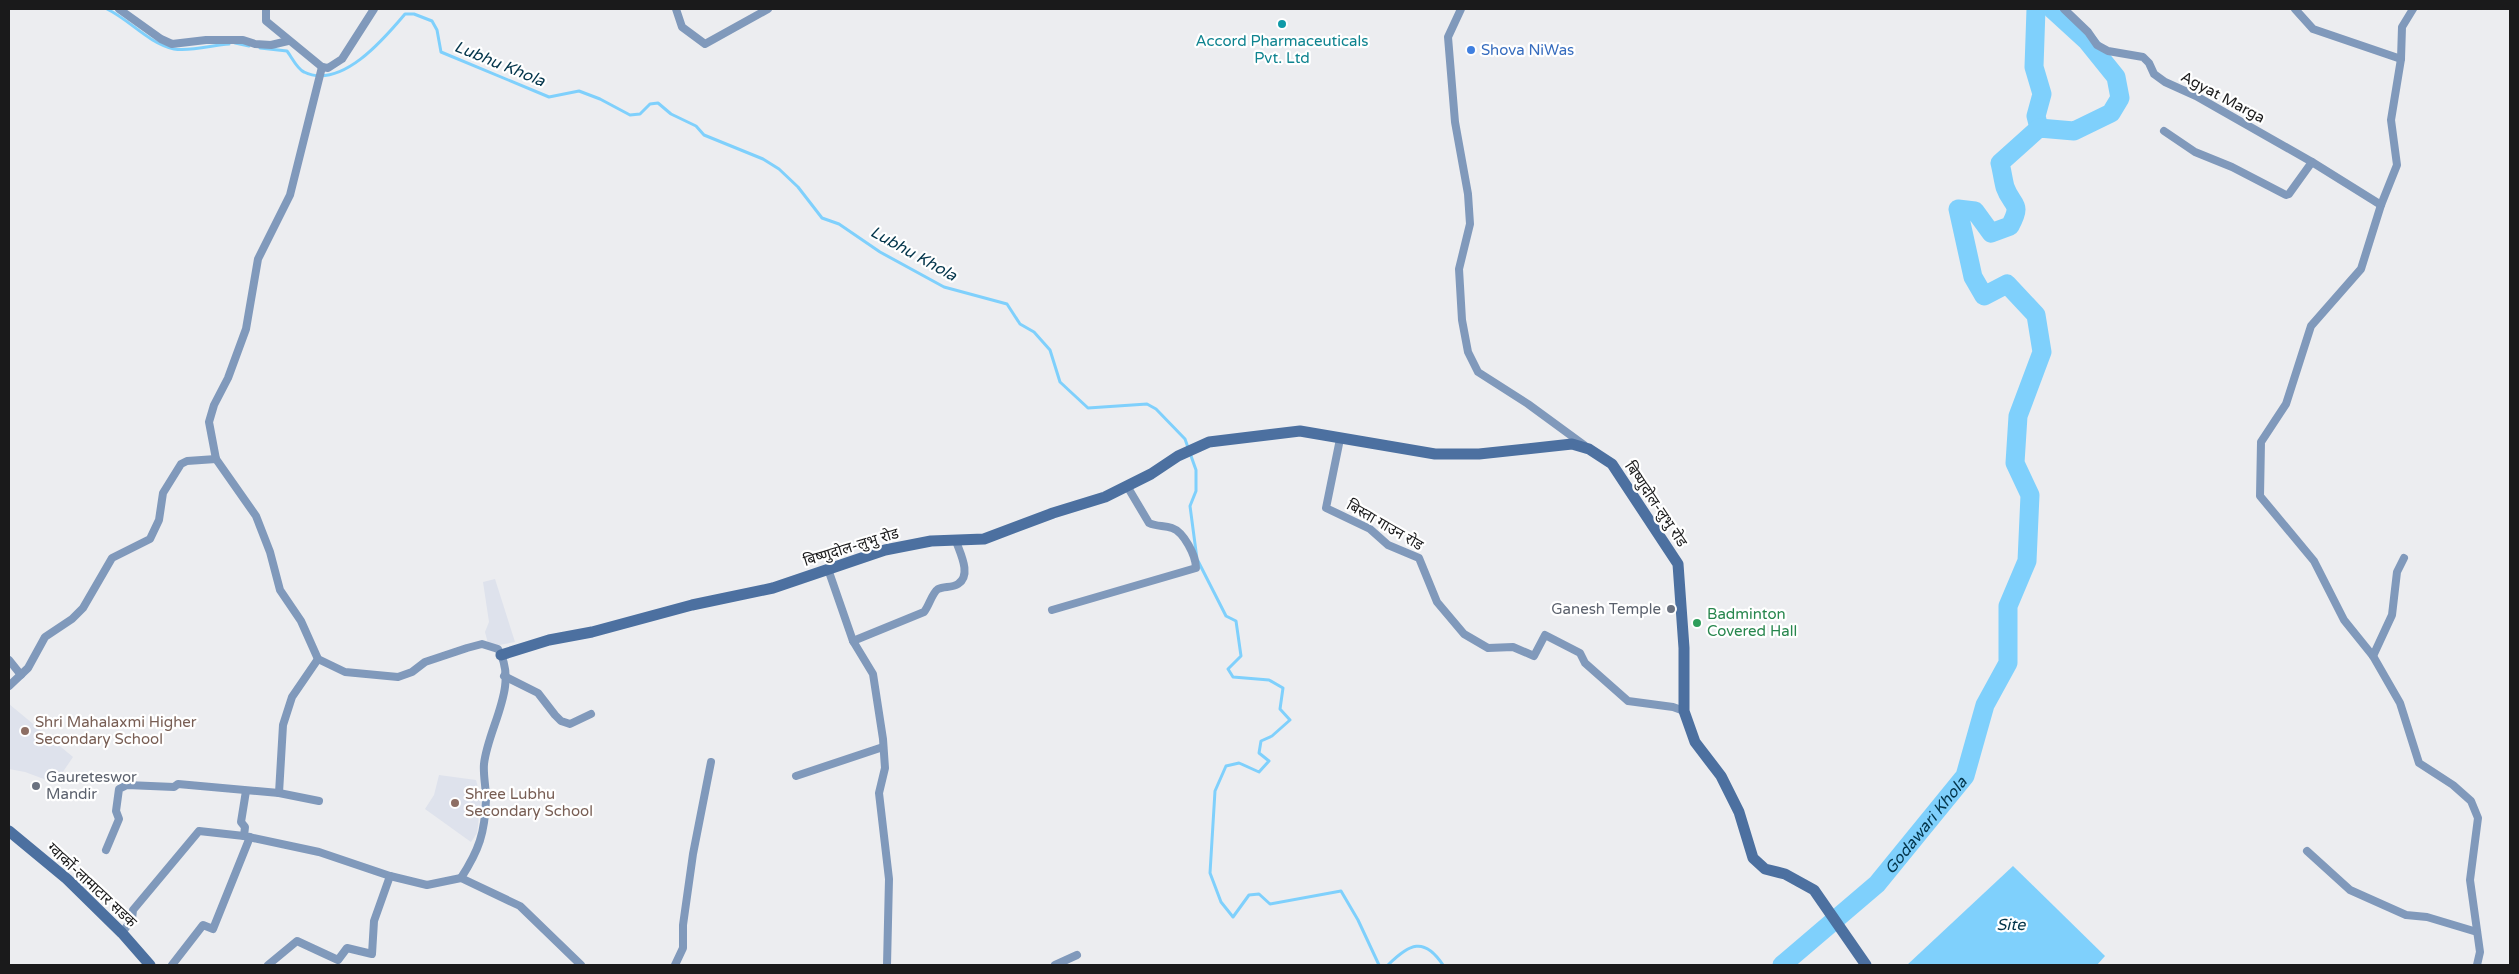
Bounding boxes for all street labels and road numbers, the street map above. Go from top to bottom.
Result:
street label: Agyat Marga [2178,67,2268,127]
street label: बिष्णुदोल-लुभु रोड [1620,458,1692,551]
street label: बिस्ता गाउन रोड [1343,496,1427,555]
street label: बिष्णुदोल-लुभु रोड [801,524,902,571]
street label: ग्वार्को-लामाटार सडक [43,839,141,931]

